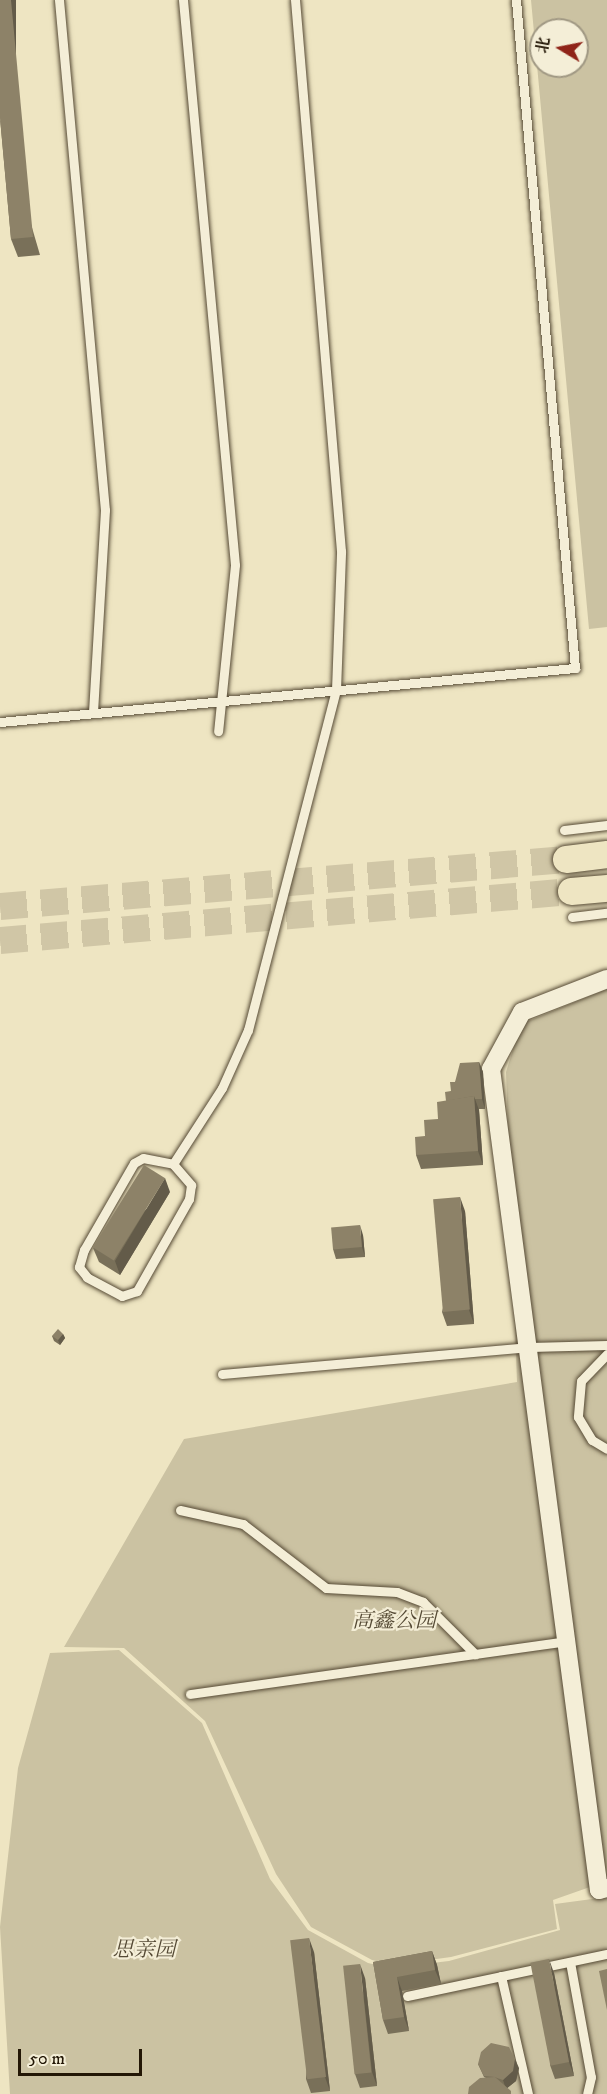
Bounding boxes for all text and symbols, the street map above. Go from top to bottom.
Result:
north arrow [529,18,589,78]
text: 北 [532,36,554,55]
park label: 高鑫公园 [352,1608,436,1634]
park label: 思亲园 [113,1937,175,1963]
scale bar [21,2037,146,2075]
text: 50 m [29,2048,65,2070]

